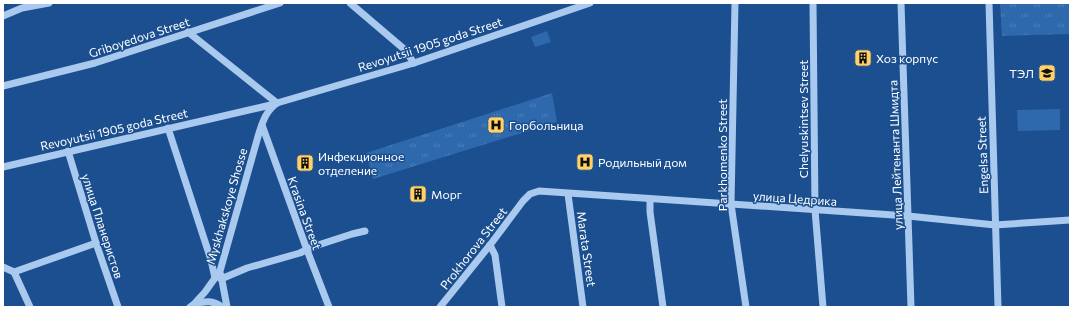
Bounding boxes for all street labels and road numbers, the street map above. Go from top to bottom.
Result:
street label: Griboyedova Street [87,14,191,60]
street label: Revoyutsii 1905 goda Street [356,14,504,74]
street label: Chelyuskintsev Street [796,60,810,178]
street label: улица Лейтенанта Шмидта [885,80,905,230]
street label: Parkhomenko Street [715,99,729,211]
street label: Revoyutsii 1905 goda Street [39,105,189,153]
street label: Engelsa Street [974,116,990,194]
street label: Myskhakskoye Shosse [203,146,249,266]
street label: улица Планеристов [79,172,127,280]
street label: Krasina Street [285,174,325,252]
street label: улица Цедрика [753,188,837,208]
street label: Prokhorova Street [437,204,509,292]
street label: Marata Street [575,210,599,288]

